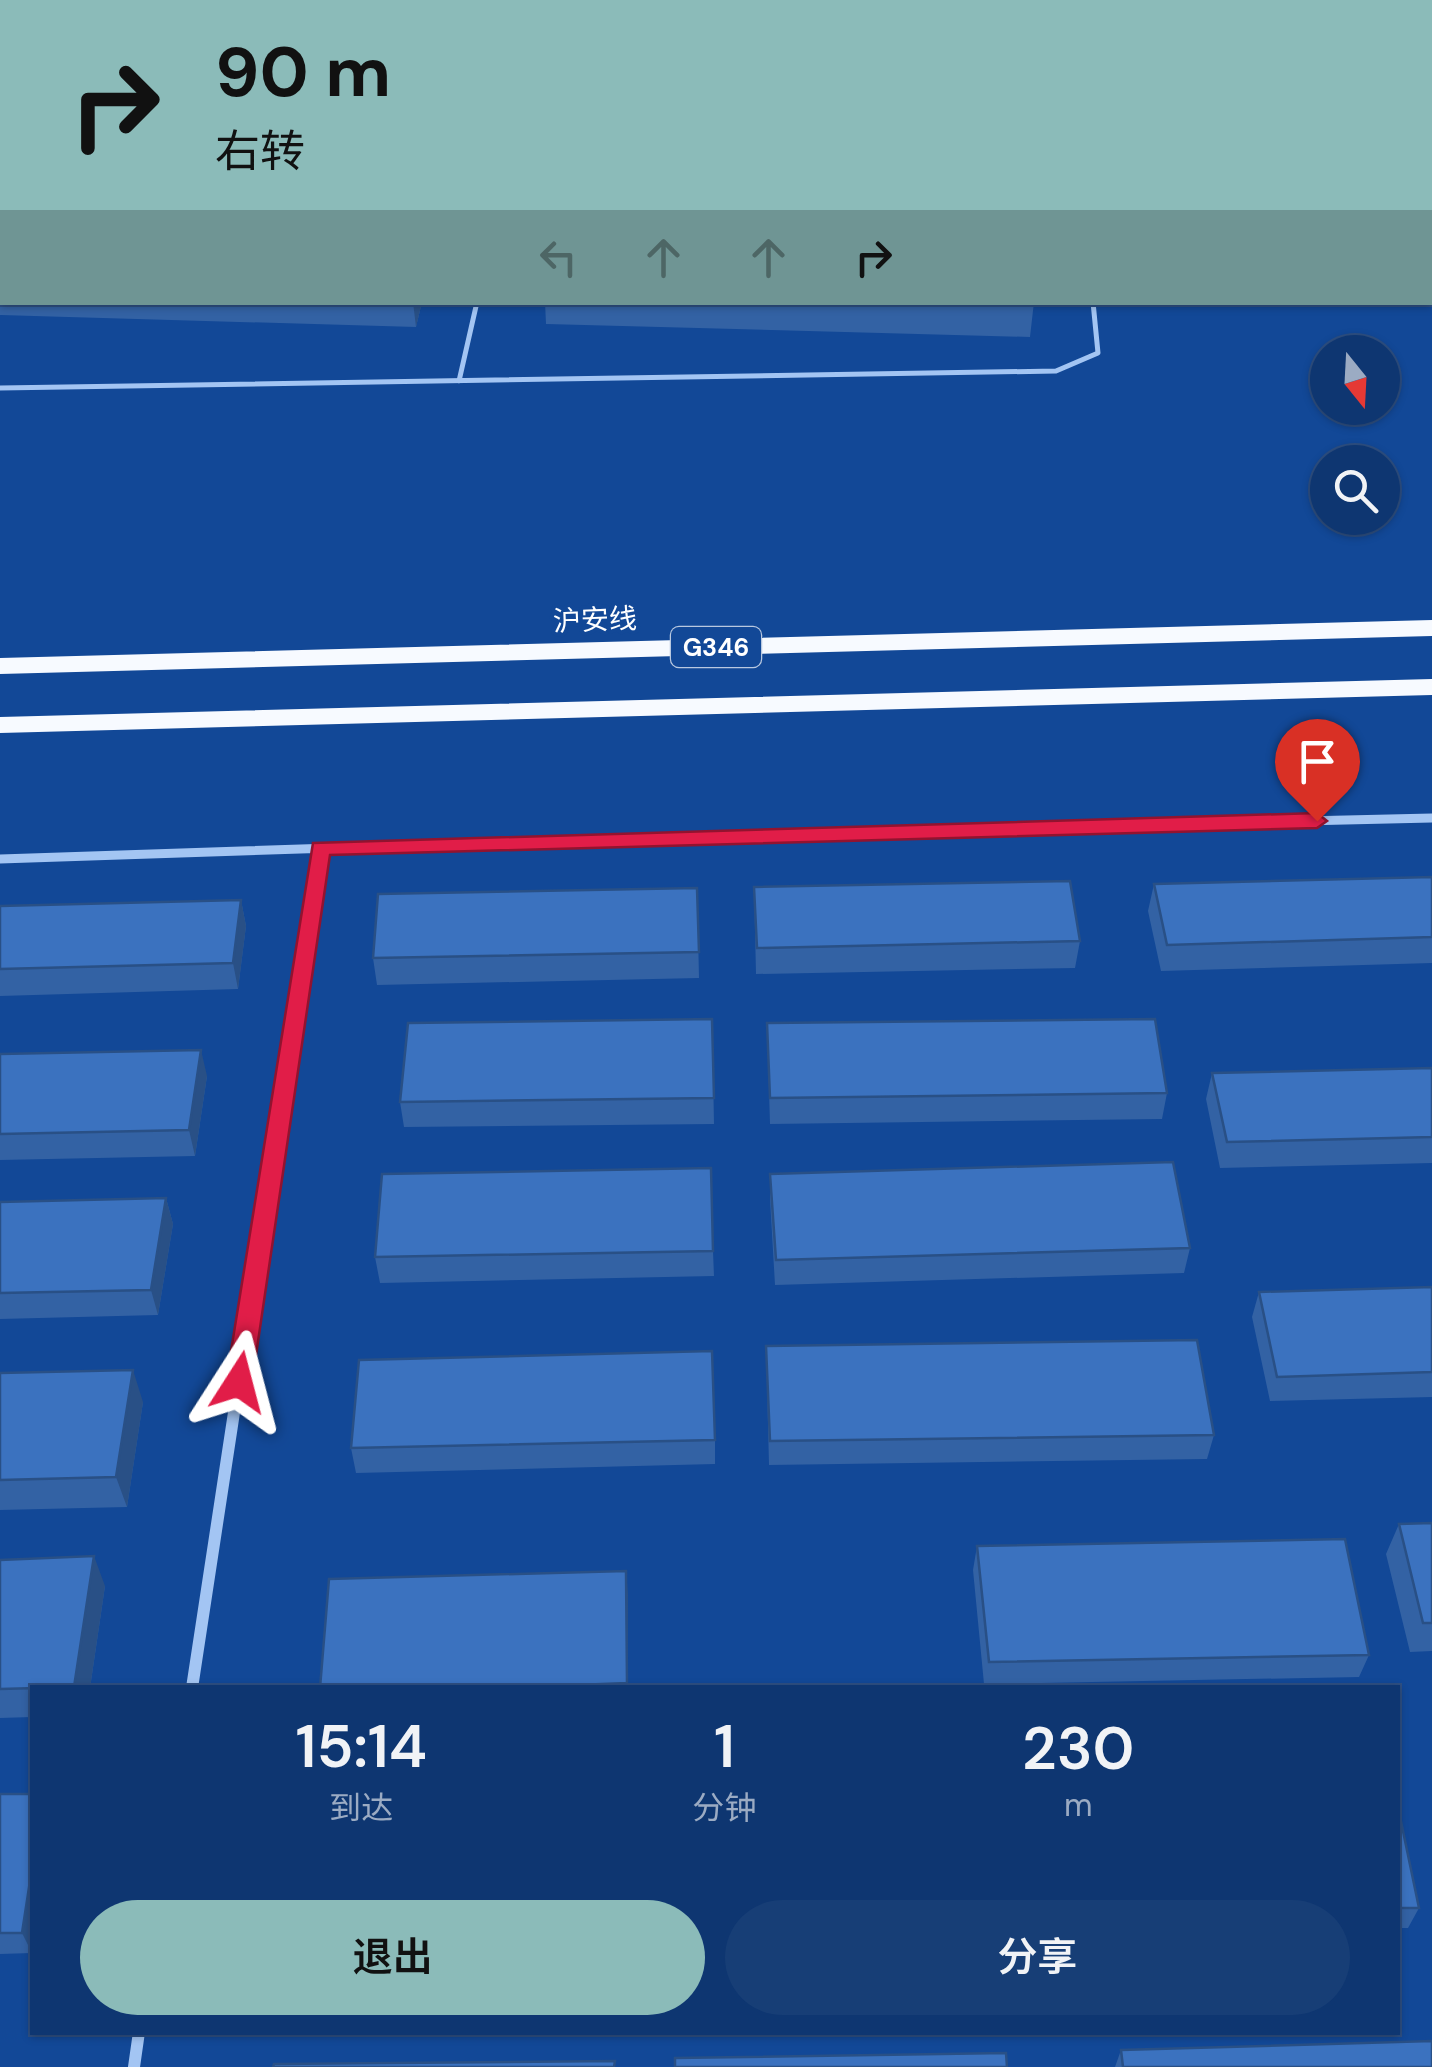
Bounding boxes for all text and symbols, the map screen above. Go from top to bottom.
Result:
text: 90 m [215,27,391,118]
icon: right [50,40,180,170]
text: 右转 [215,122,305,181]
icon: left [531,230,586,285]
icon: ahead [636,230,691,285]
icon: ahead [741,230,796,285]
icon: right [846,230,901,285]
north arrow [1310,335,1400,425]
map controls [1310,335,1400,535]
button: search [1310,445,1400,535]
street label: 沪安线 [552,600,638,640]
road number: G346 [671,627,761,667]
pin [1275,719,1360,822]
icon: arrive [1290,734,1345,789]
position arrow [187,1330,291,1434]
text: 15:14 [296,1707,427,1786]
text: 1 [714,1707,735,1786]
text: 230 [1022,1709,1134,1788]
text: m [1064,1784,1093,1826]
text: 到达 [329,1787,393,1829]
text: 分钟 [693,1787,757,1829]
button: 退出 [80,1900,705,2015]
button: 分享 [725,1900,1350,2015]

